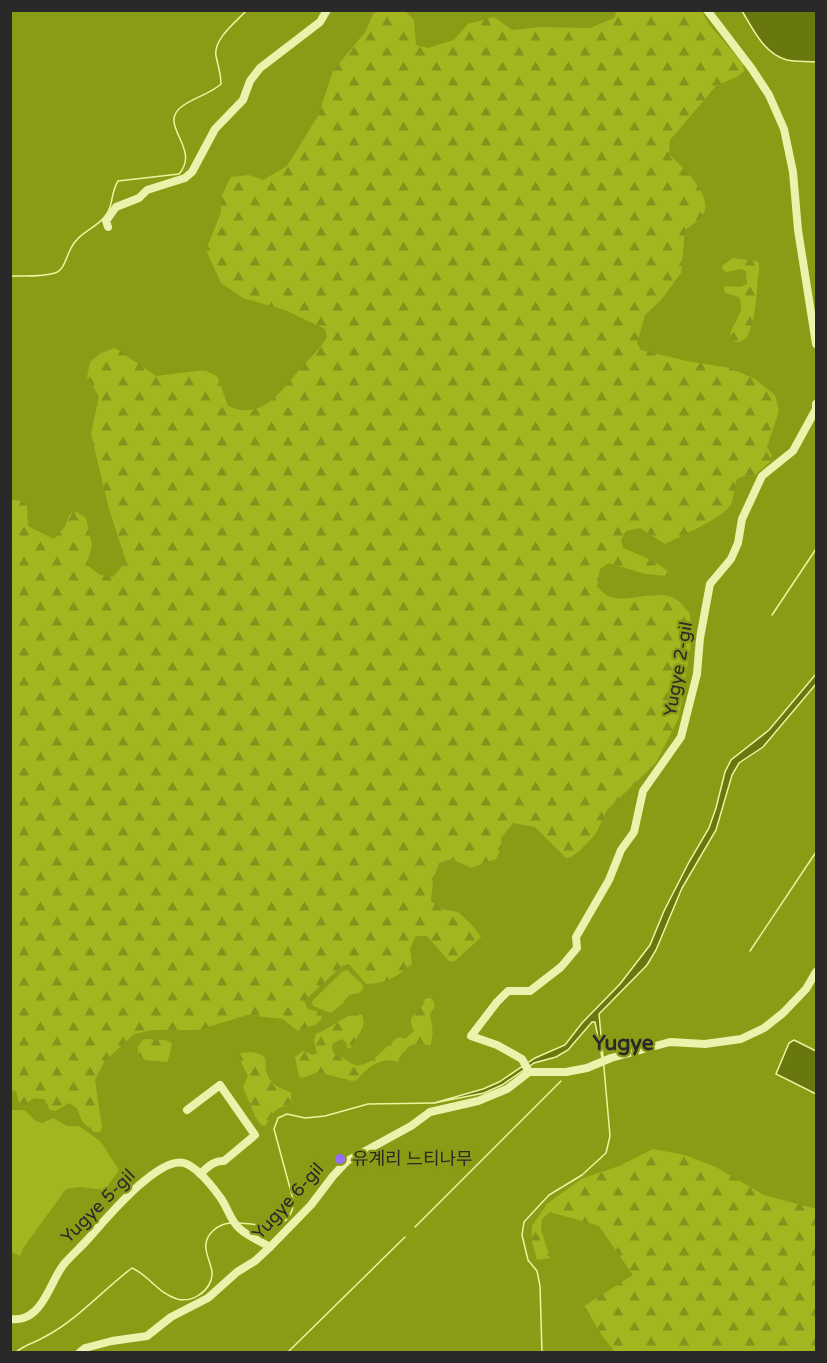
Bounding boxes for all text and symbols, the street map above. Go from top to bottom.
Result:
street label: Yugye 2-gil [659,620,697,718]
district label: Yugye [592,1031,654,1056]
place label: 유계리 느티나무 [352,1148,473,1170]
marker: 유계리 느티나무 [333,1152,347,1166]
street label: Yugye 6-gil [248,1158,328,1244]
street label: Yugye 5-gil [56,1164,140,1248]

